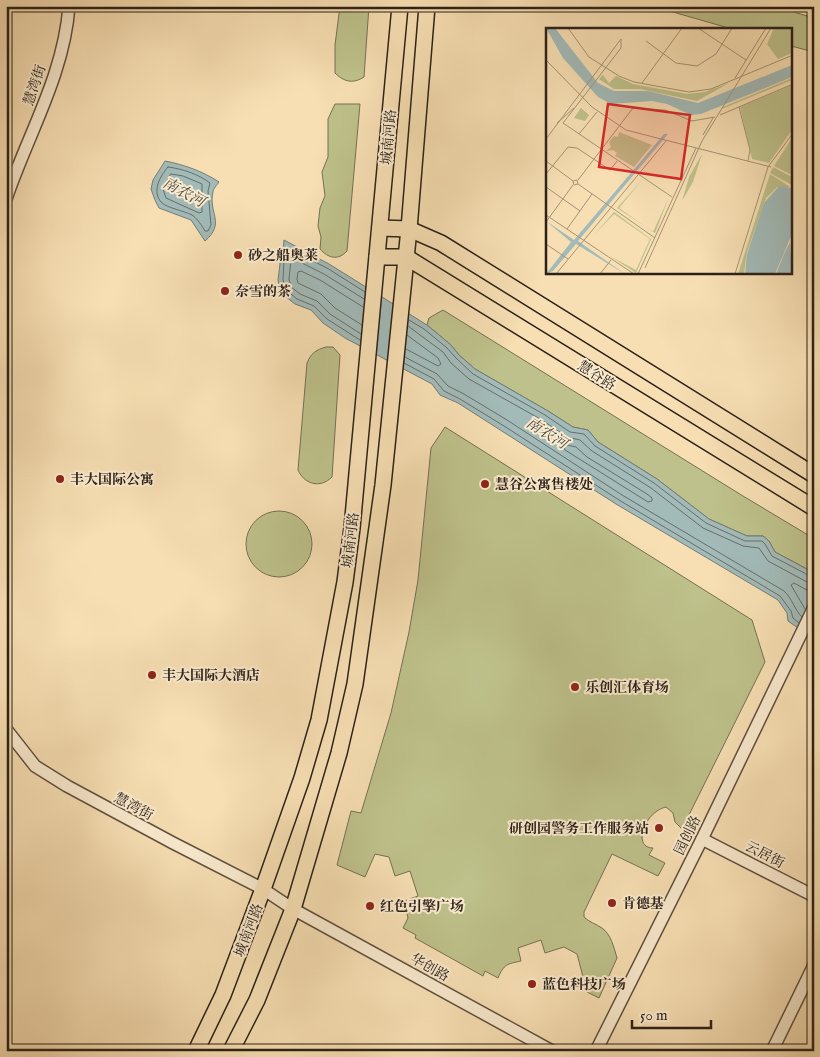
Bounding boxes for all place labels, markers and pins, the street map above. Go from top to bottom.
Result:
place label: 砂之船奥莱 [248,247,318,265]
marker: 砂之船奥莱 [232,249,244,261]
place label: 奈雪的茶 [235,283,291,301]
marker: 奈雪的茶 [219,285,231,297]
place label: 丰大国际公寓 [70,471,154,489]
marker: 丰大国际公寓 [54,473,66,485]
place label: 慧谷公寓售楼处 [495,476,593,494]
marker: 慧谷公寓售楼处 [479,478,491,490]
place label: 丰大国际大酒店 [162,667,260,685]
marker: 丰大国际大酒店 [146,669,158,681]
place label: 乐创汇体育场 [585,679,669,697]
marker: 乐创汇体育场 [569,681,581,693]
place label: 研创园警务工作服务站 [509,820,649,838]
marker: 研创园警务工作服务站 [653,822,665,834]
place label: 肯德基 [622,895,664,913]
marker: 肯德基 [606,897,618,909]
place label: 红色引擎广场 [380,898,464,916]
marker: 红色引擎广场 [364,900,376,912]
place label: 蓝色科技广场 [542,976,626,994]
marker: 蓝色科技广场 [526,978,538,990]

